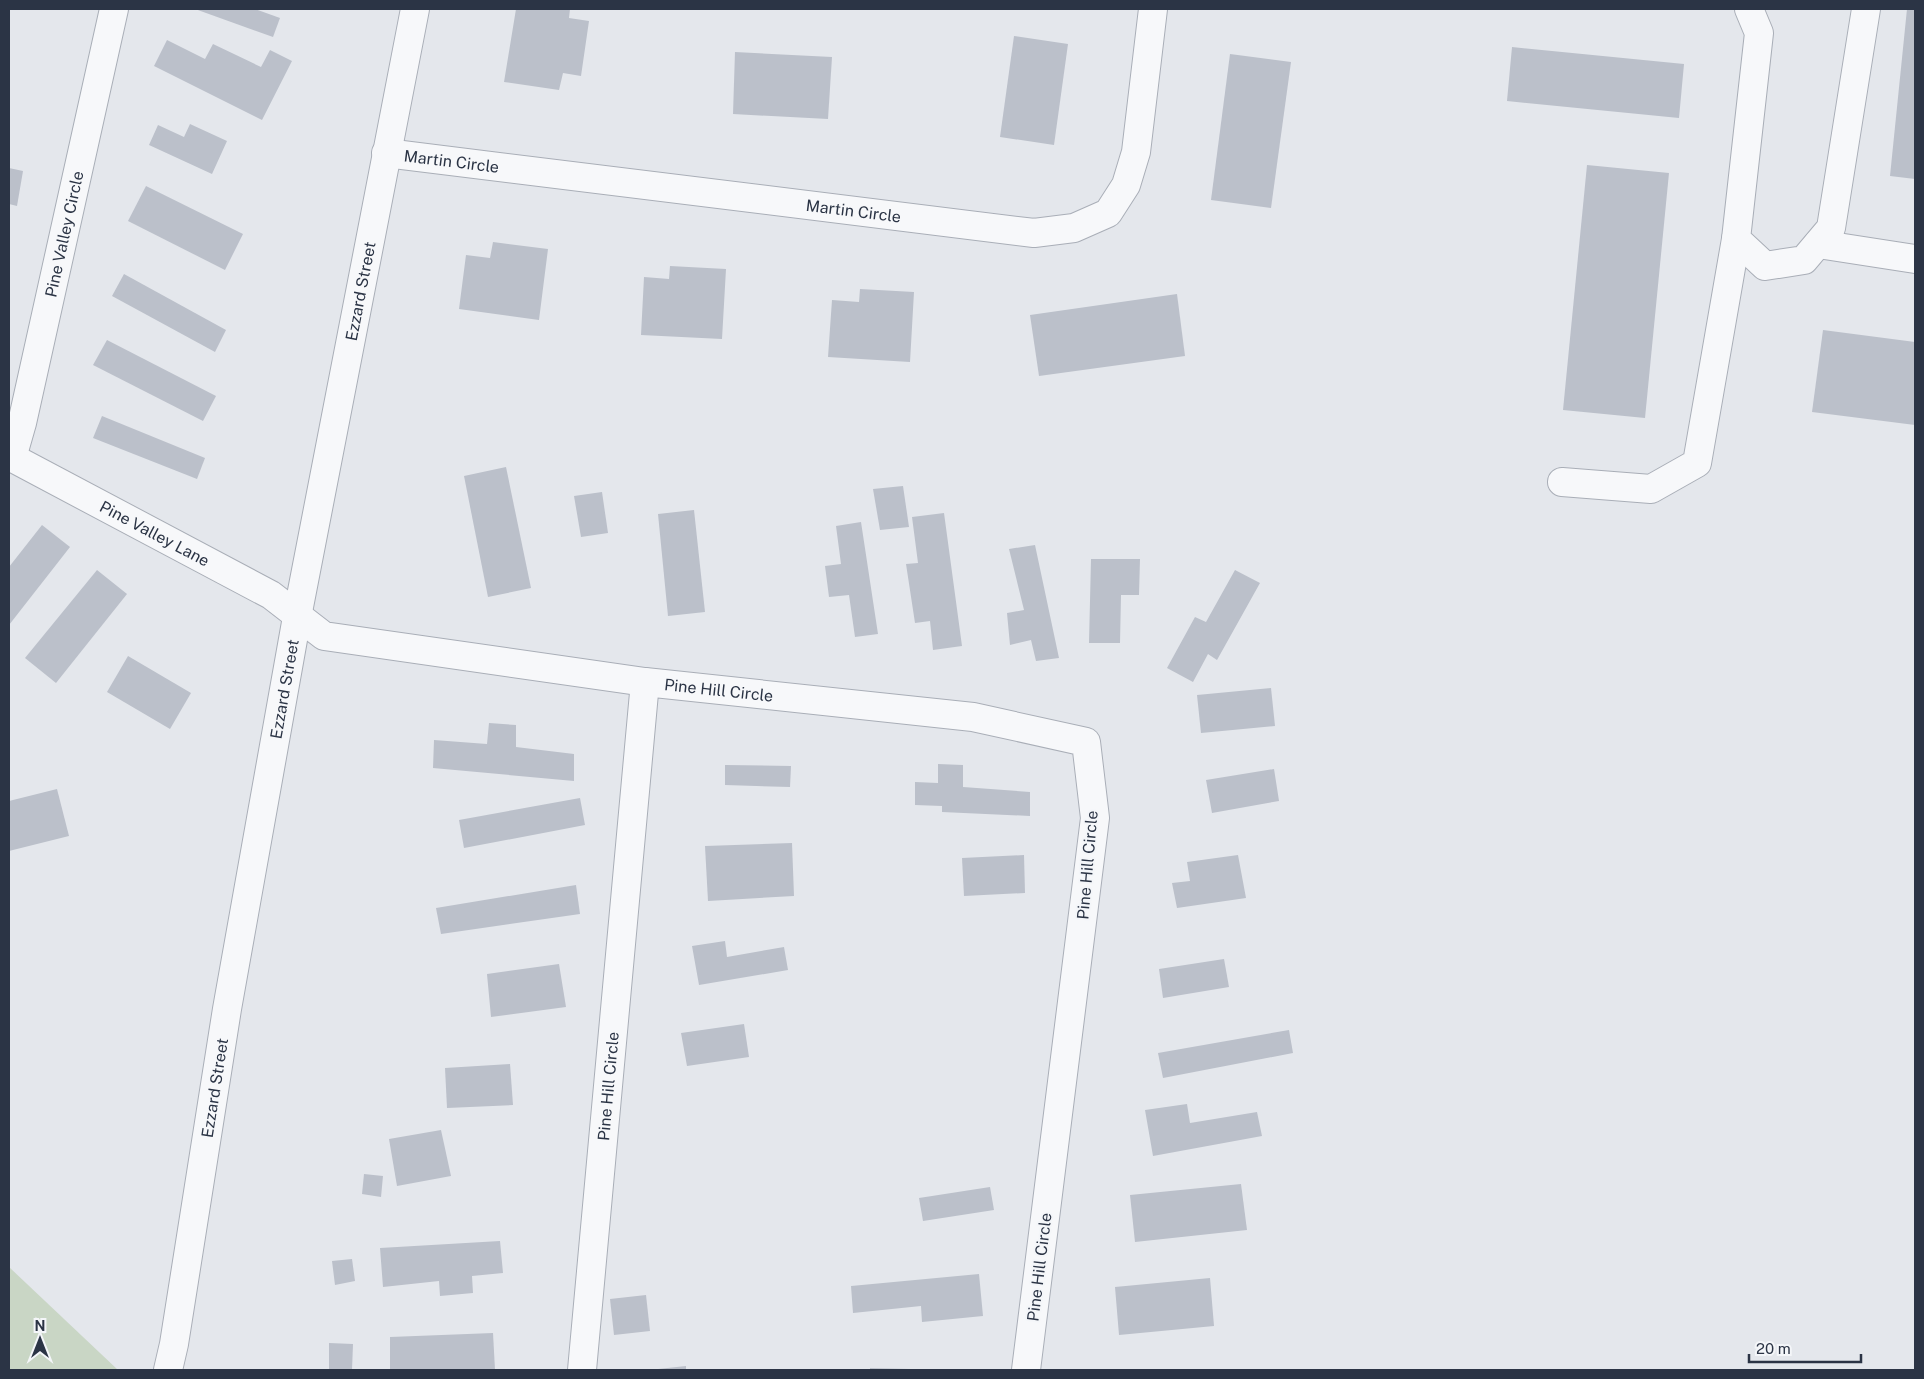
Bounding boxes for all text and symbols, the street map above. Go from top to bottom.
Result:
street label: Martin Circle [403,146,500,177]
street label: Pine Valley Circle [41,169,88,299]
street label: Martin Circle [805,196,902,227]
street label: Ezzard Street [342,240,380,343]
street label: Pine Valley Lane [96,497,213,571]
street label: Ezzard Street [266,638,303,740]
street label: Pine Hill Circle [663,675,774,706]
street label: Pine Hill Circle [1073,810,1102,920]
street label: Pine Hill Circle [594,1031,623,1142]
street label: Ezzard Street [198,1037,232,1139]
street label: Pine Hill Circle [1023,1212,1056,1322]
north arrow [15,1314,65,1364]
text: N [35,1318,45,1334]
scale bar [1749,1332,1862,1364]
text: 20 m [1756,1340,1791,1357]

